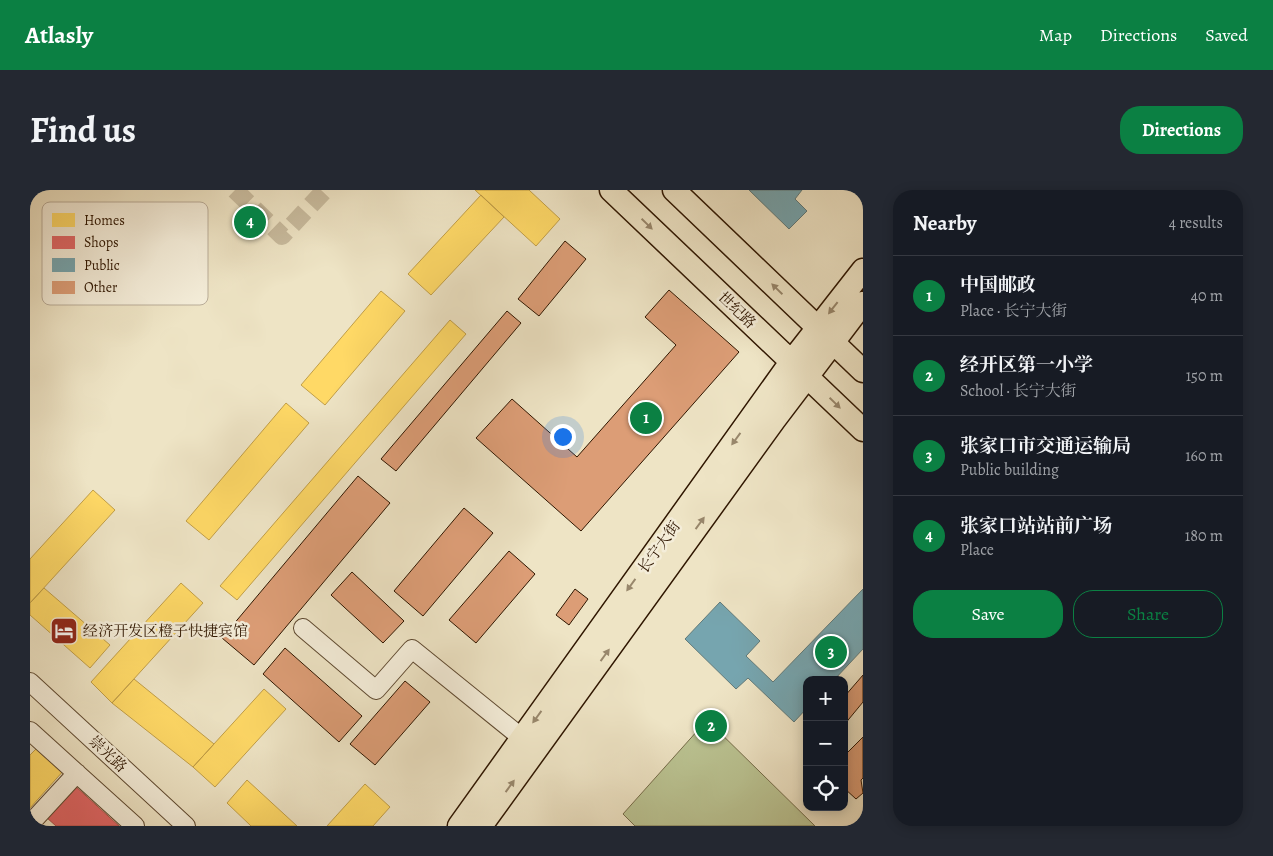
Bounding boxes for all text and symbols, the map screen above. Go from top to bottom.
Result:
text: Atlasly [25,19,93,51]
text: Map [1039,23,1072,47]
text: Directions [1100,23,1177,47]
text: Saved [1205,23,1248,47]
text: Find us [30,106,136,154]
button: Directions [1120,106,1243,154]
legend [42,202,208,305]
pin: 4 [234,203,266,241]
text: Nearby [913,209,976,237]
text: Homes [84,211,125,230]
text: 4 results [1169,212,1223,234]
one-way arrow [640,218,652,230]
text: Shops [84,233,119,252]
text: Public [84,256,120,275]
text: 中国邮政 [960,272,1036,298]
text: Other [84,278,118,297]
one-way arrow [772,283,784,295]
text: 1 [926,285,932,307]
text: 40 m [1191,285,1223,307]
street label: 世纪路 [714,287,760,333]
text: Place · 长宁大街 [960,300,1067,322]
one-way arrow [828,302,838,315]
text: 经开区第一小学 [960,352,1093,378]
text: 2 [925,365,933,387]
text: 150 m [1186,365,1223,387]
text: School · 长宁大街 [960,380,1077,402]
one-way arrow [828,397,840,409]
pin: 1 [630,399,662,437]
your location [550,424,576,450]
one-way arrow [731,432,741,446]
text: 张家口市交通运输局 [960,433,1131,459]
text: 3 [926,445,932,467]
text: 160 m [1185,445,1223,467]
text: Public building [960,459,1059,481]
text: 张家口站站前广场 [960,513,1112,539]
one-way arrow [695,516,705,530]
street label: 长宁大街 [633,517,685,577]
text: 4 [925,525,933,547]
text: 180 m [1185,525,1223,547]
text: Place [960,539,994,561]
one-way arrow [626,578,636,592]
button: Save [913,590,1063,638]
button: Share [1073,590,1223,638]
hotel icon: 经济开发区橙子快捷宾馆 [49,616,79,646]
place label: 经济开发区橙子快捷宾馆 [83,621,248,641]
pin: 3 [815,633,847,671]
one-way arrow [600,648,610,662]
map controls [803,676,848,811]
button: + [803,676,848,721]
pin: 2 [695,707,727,745]
one-way arrow [531,710,542,723]
button: − [803,721,848,766]
street label: 崇光路 [85,731,131,777]
button: locate [803,766,848,811]
one-way arrow [504,780,514,793]

